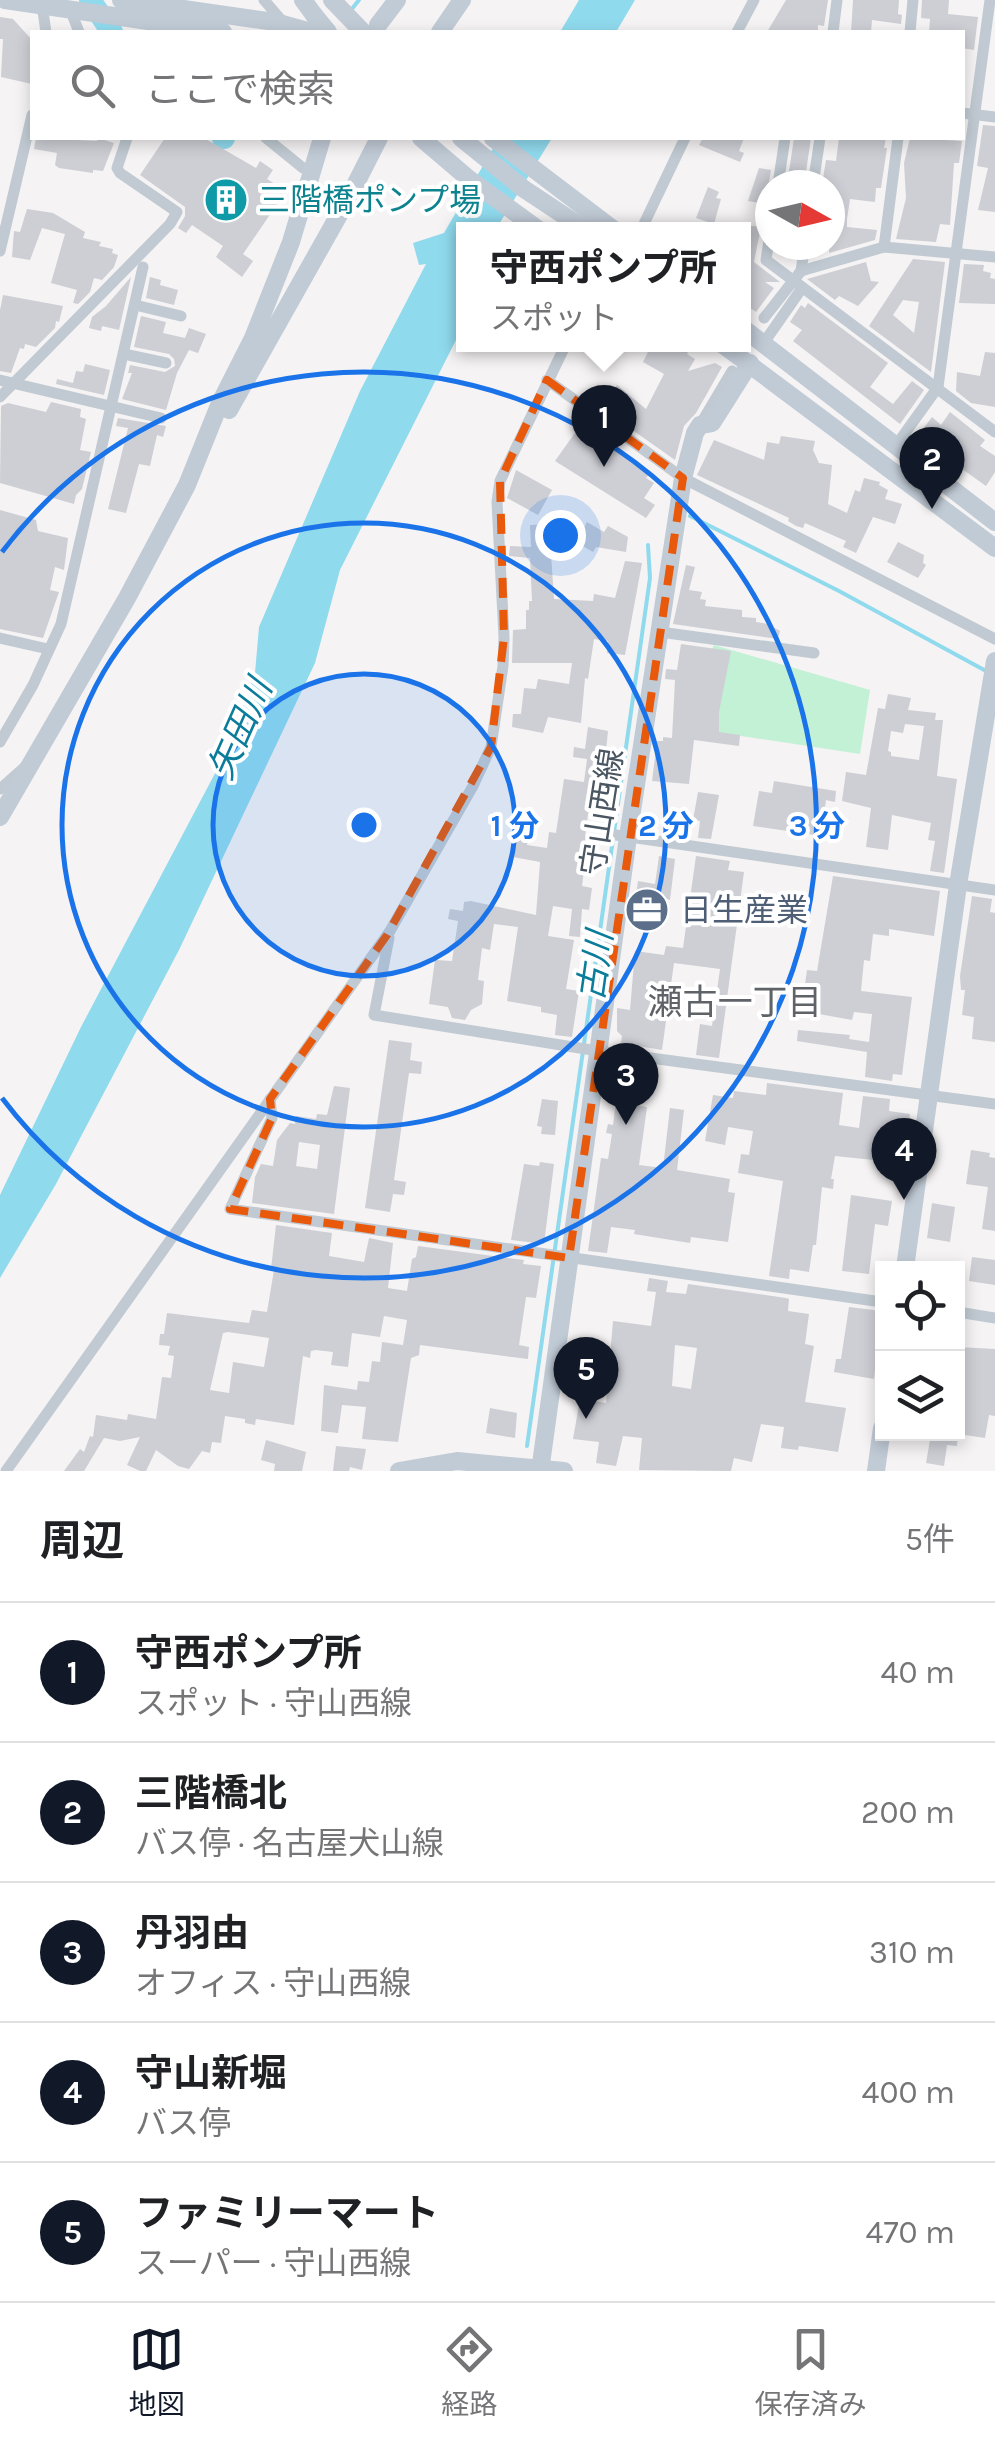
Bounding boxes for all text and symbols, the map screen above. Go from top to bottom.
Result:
search box [30,30,965,140]
icon: search [65,58,120,113]
text: ここで検索 [145,67,335,112]
north arrow [755,170,845,260]
building icon: 三階橋ポンプ場 [203,177,249,223]
place label: 三階橋ポンプ場 [258,182,481,219]
popup [456,222,751,352]
text: 守西ポンプ所 [490,246,717,291]
text: スポット [490,300,618,337]
pin: 1 [572,384,636,467]
pin: 2 [900,426,964,509]
your location [535,510,586,561]
water label: 矢田川 [200,669,282,786]
street label: 守山西線 [574,746,631,878]
centre of rings [346,807,382,843]
text: 1 分 [491,808,539,844]
text: 2 分 [638,808,694,844]
text: 3 分 [789,808,845,844]
office icon: 日生産業 [624,887,670,933]
place label: 日生産業 [680,892,808,929]
water label: 古川 [570,925,621,1004]
district label: 瀬古一丁目 [647,982,823,1023]
pin: 3 [594,1042,658,1125]
pin: 4 [872,1118,936,1200]
map controls [875,1261,965,1441]
button: locate [875,1261,965,1351]
pin: 5 [554,1336,618,1419]
button: layers [875,1351,965,1441]
text: 周辺 [40,1516,124,1566]
text: 5件 [905,1521,955,1558]
text: 守西ポンプ所 [135,1631,362,1676]
text: 1 [67,1654,78,1691]
text: 40 m [881,1654,955,1691]
text: スポット · 守山西線 [135,1685,412,1722]
text: 三階橋北 [135,1771,287,1816]
text: 2 [63,1794,82,1831]
text: 200 m [861,1794,955,1831]
text: バス停 · 名古屋犬山線 [135,1825,444,1862]
text: 丹羽由 [135,1911,249,1956]
text: 3 [63,1934,82,1971]
text: 310 m [869,1934,955,1971]
text: オフィス · 守山西線 [135,1965,411,2002]
text: 守山新堀 [135,2051,287,2096]
text: 4 [63,2074,82,2111]
text: 400 m [862,2074,955,2111]
text: バス停 [135,2105,231,2142]
text: ファミリーマート [135,2191,439,2236]
text: 5 [63,2214,82,2251]
text: 470 m [866,2214,955,2251]
text: スーパー · 守山西線 [135,2245,412,2282]
tab: 地図 [128,2322,185,2422]
tab: 経路 [441,2322,498,2422]
tab: 保存済み [754,2322,867,2422]

